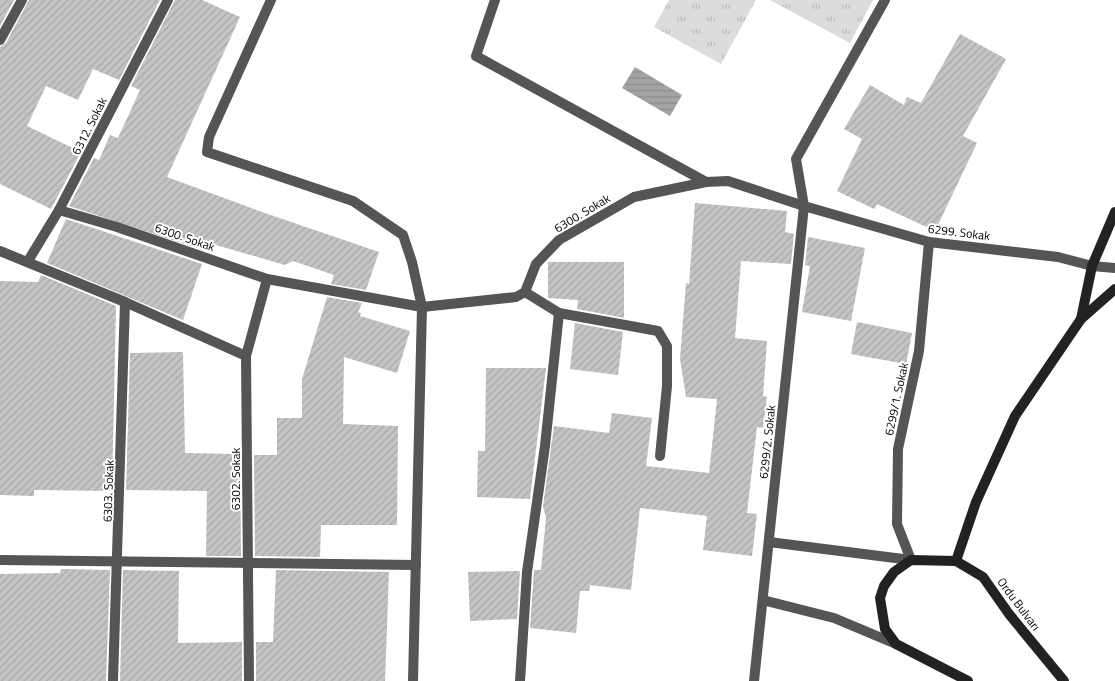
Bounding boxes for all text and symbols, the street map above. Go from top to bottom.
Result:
street label: 6312. Sokak [66,94,112,158]
street label: 6300. Sokak [550,189,614,237]
street label: 6300. Sokak [152,218,218,256]
street label: 6299. Sokak [927,219,991,245]
street label: 6299/1. Sokak [879,361,913,437]
street label: 6299/2. Sokak [754,404,780,480]
street label: 6302. Sokak [226,448,245,510]
street label: 6303. Sokak [97,459,119,523]
street label: Ordu Bulvarı [993,573,1045,635]

